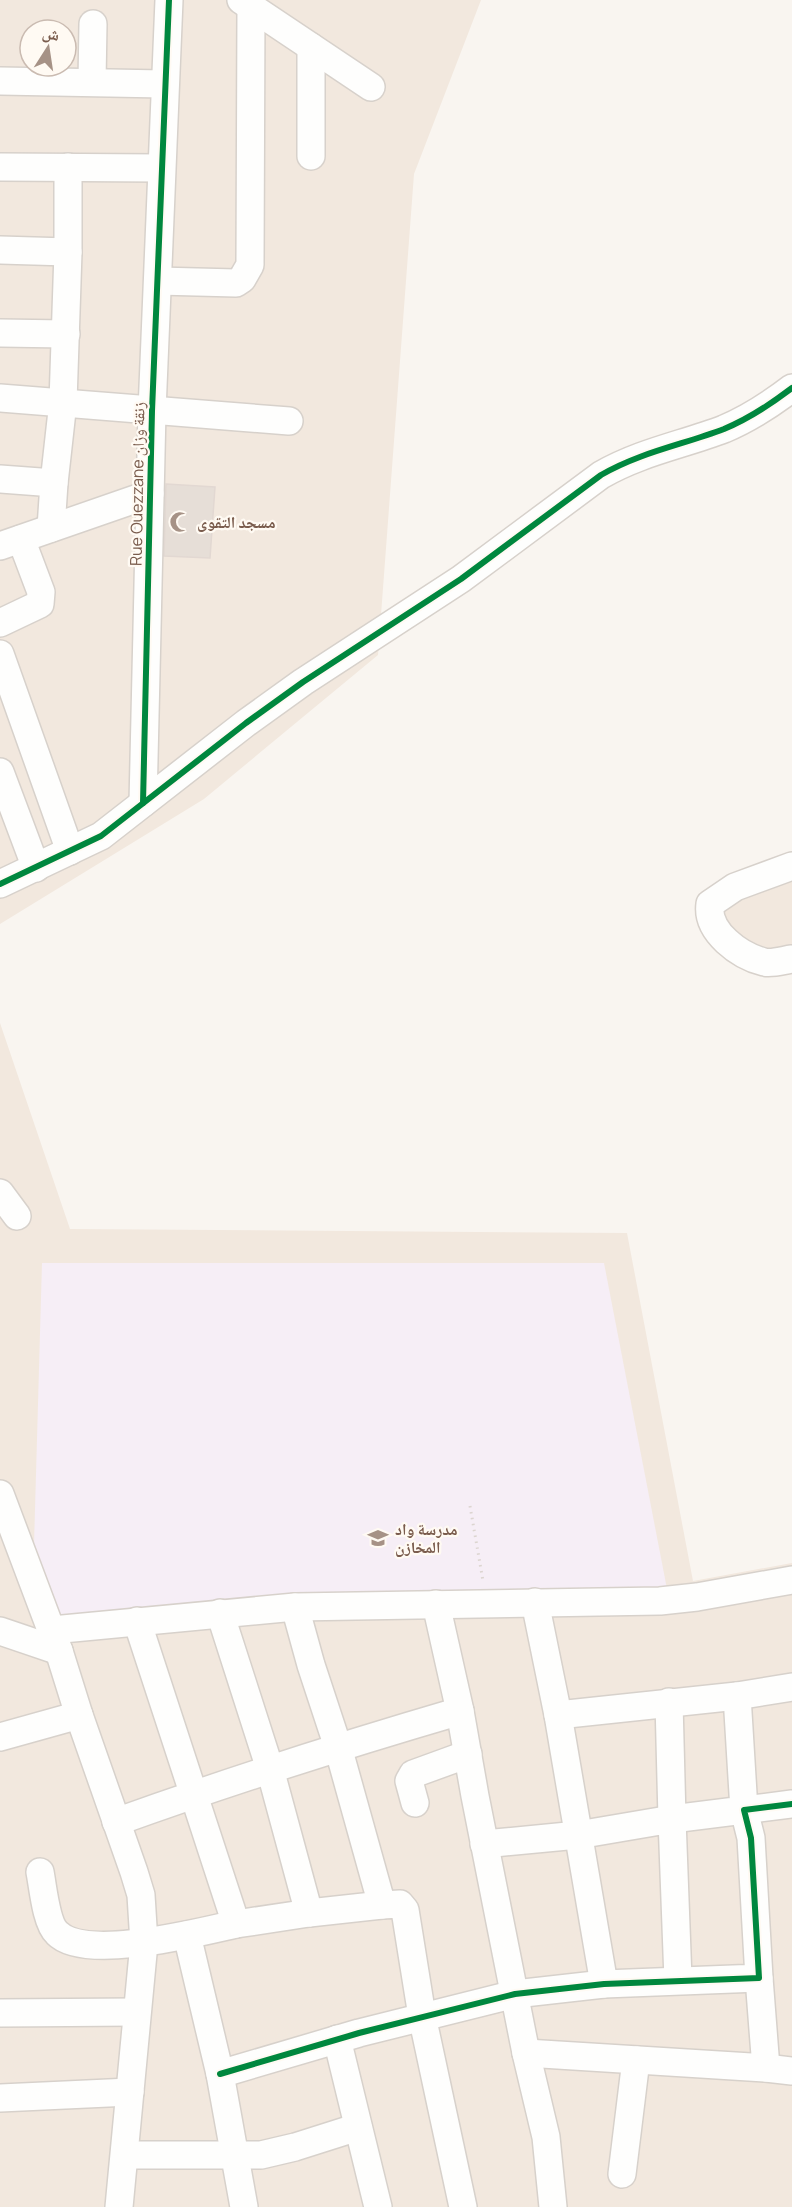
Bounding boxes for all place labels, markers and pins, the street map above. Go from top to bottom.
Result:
mosque icon: مسجد التقوى [168,510,192,534]
place label: مسجد التقوى [197,511,276,533]
place label: مدرسة واد المخازن [395,1518,458,1558]
school or university icon: مدرسة واد المخازن [366,1526,390,1550]

